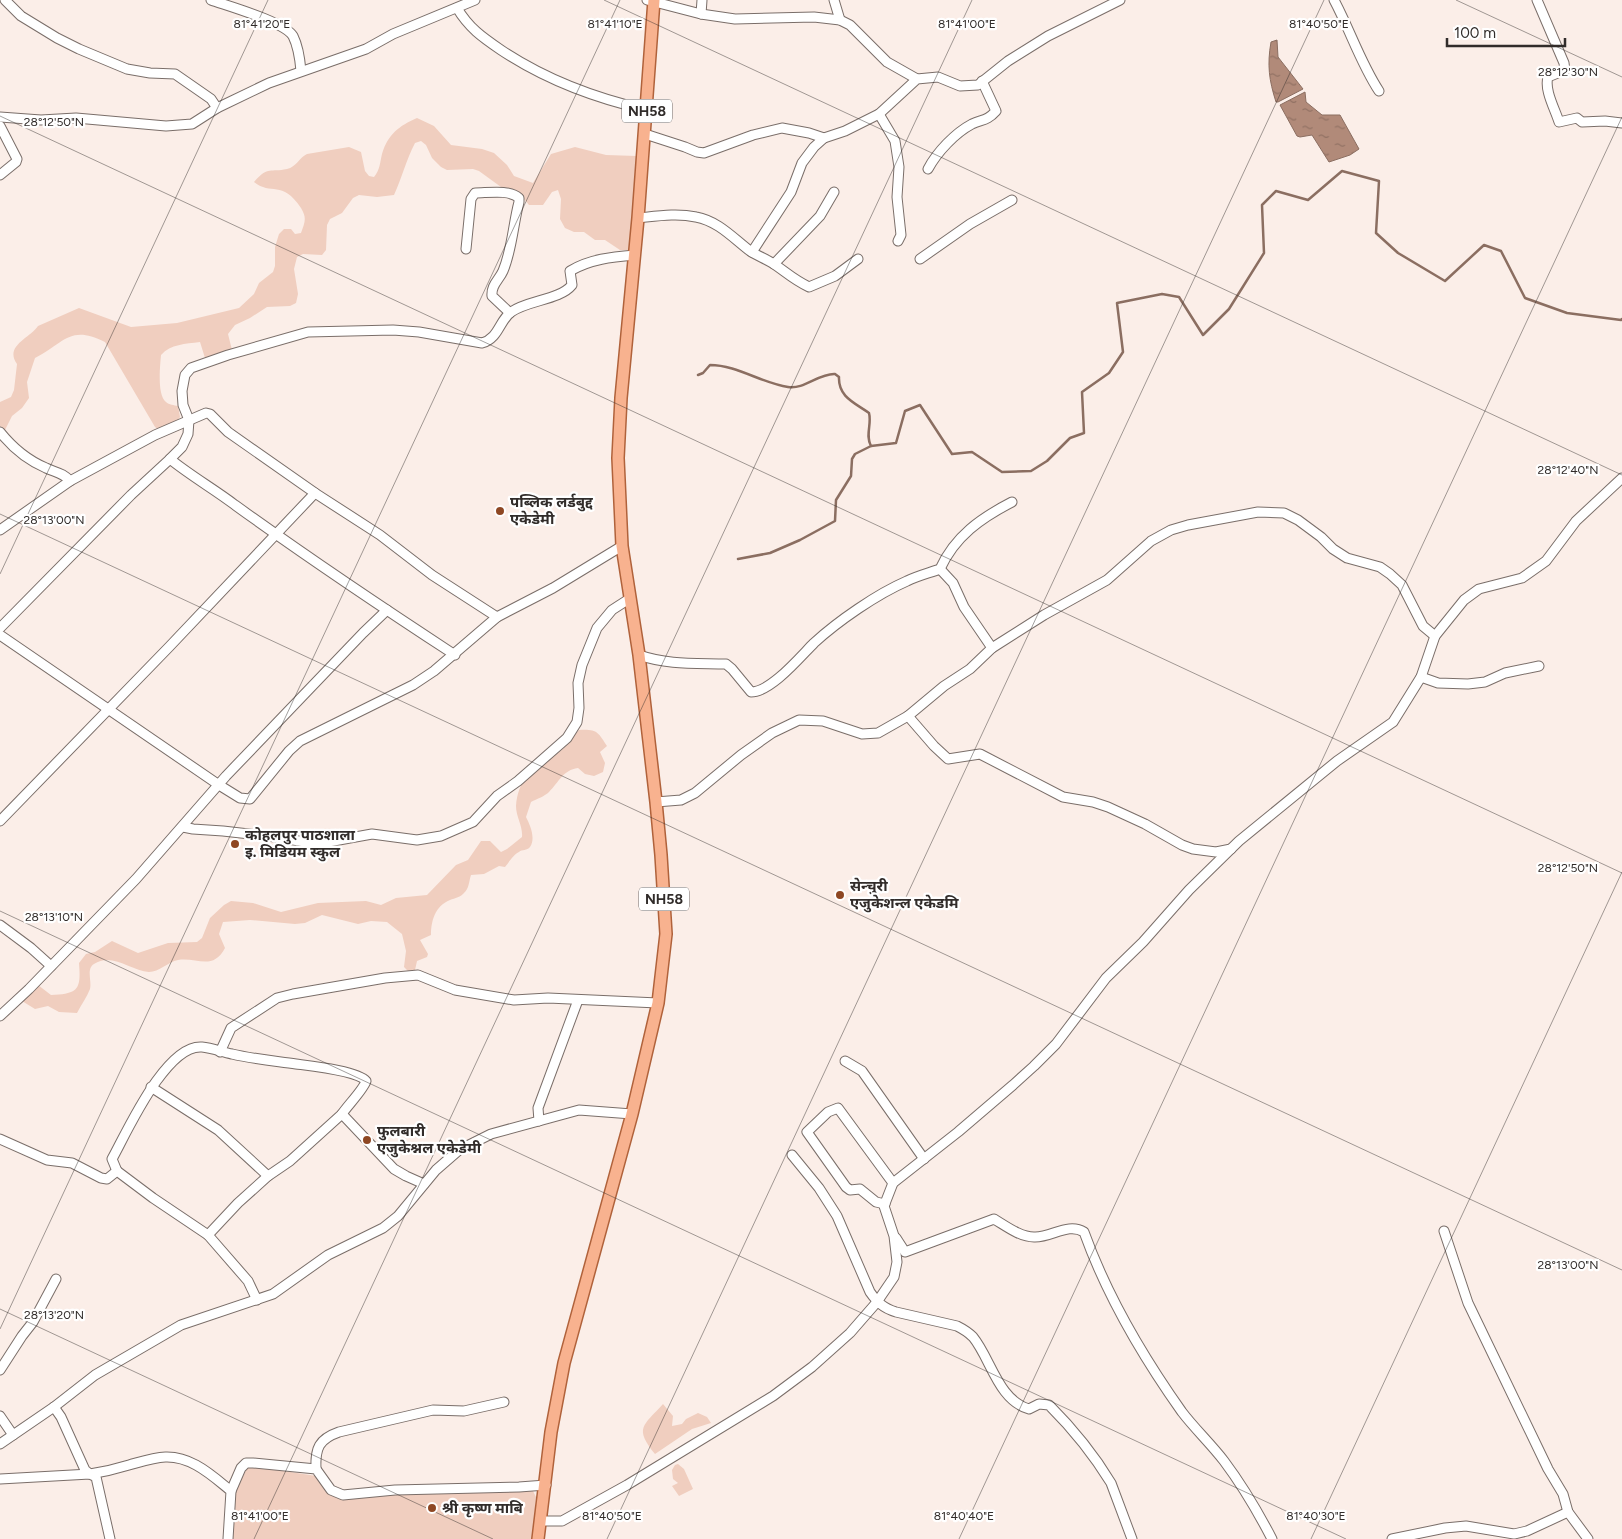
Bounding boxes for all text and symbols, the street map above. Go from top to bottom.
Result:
scale bar [1447,15,1564,47]
text: 81°41'20"E [234,17,290,31]
text: 81°41'10"E [587,17,643,31]
text: 81°41'00"E [938,17,996,31]
text: 81°40'50"E [1289,17,1349,31]
text: 100 m [1454,24,1496,42]
text: 28°12'30"N [1538,65,1598,79]
road number: NH58 [622,100,672,122]
text: 28°12'50"N [24,115,84,129]
text: 28°12'40"N [1538,463,1598,477]
place label: पब्लिक लर्डबुद्द एकेडेमी [510,493,593,528]
marker: पब्लिक लर्डबुद्द एकेडेमी [494,505,506,517]
text: 28°13'00"N [24,513,84,527]
place label: कोहलपुर पाठशाला इ. मिडियम स्कुल [245,826,356,862]
marker: कोहलपुर पाठशाला इ. मिडियम स्कुल [229,838,241,850]
text: 28°12'50"N [1538,861,1598,875]
place label: सेन्चुरी एजुकेशन्ल एकेडमि [850,877,959,913]
road number: NH58 [639,888,689,911]
marker: सेन्चुरी एजुकेशन्ल एकेडमि [834,889,846,901]
text: 28°13'10"N [25,910,83,924]
place label: फुलबारी एजुकेश्नल एकेडेमी [377,1122,482,1158]
marker: फुलबारी एजुकेश्नल एकेडेमी [361,1134,373,1146]
text: 28°13'00"N [1538,1258,1598,1272]
text: 28°13'20"N [24,1308,84,1322]
place label: श्री कृष्ण माबि [442,1499,524,1518]
marker: श्री कृष्ण माबि [426,1502,438,1514]
text: 81°41'00"E [231,1509,289,1523]
text: 81°40'50"E [582,1509,642,1523]
text: 81°40'40"E [934,1509,994,1523]
text: 81°40'30"E [1286,1509,1346,1523]

